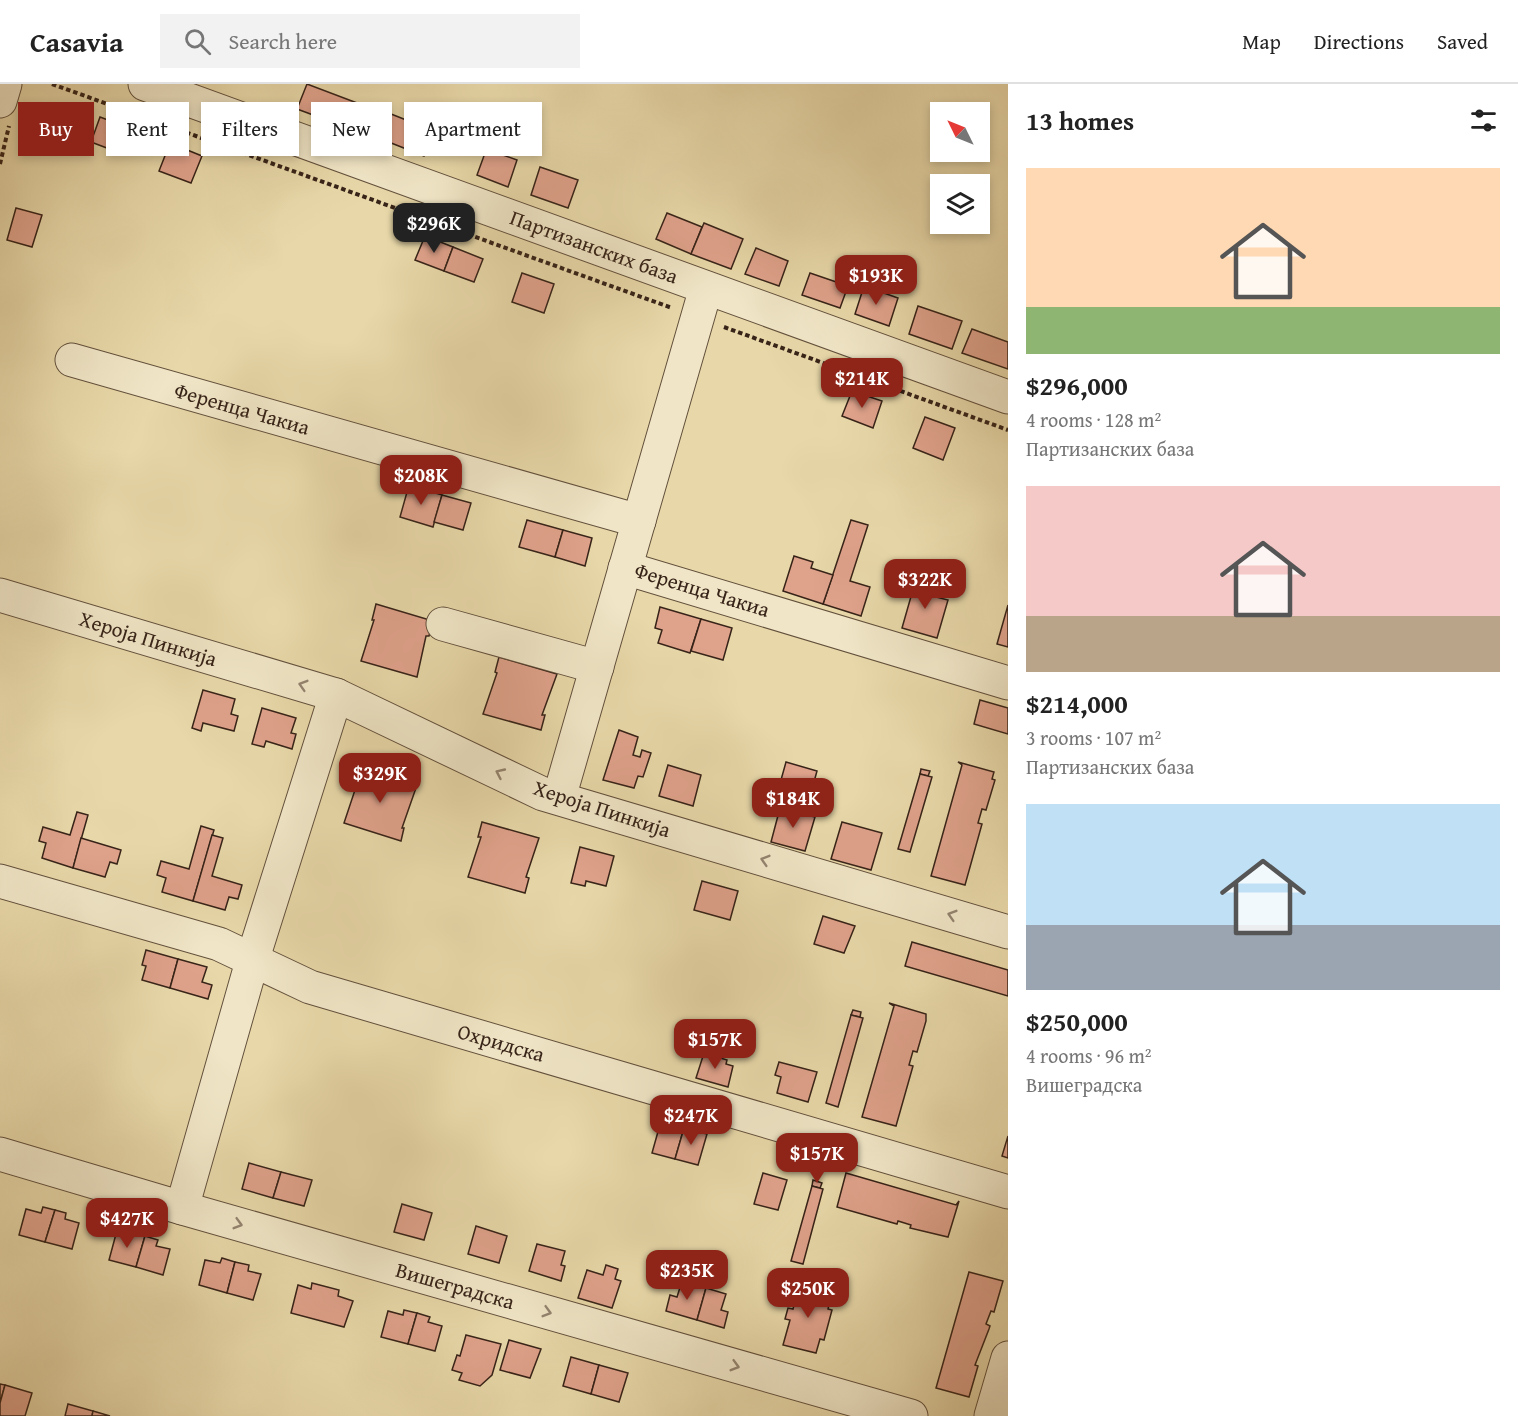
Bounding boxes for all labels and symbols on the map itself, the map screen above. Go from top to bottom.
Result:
north arrow [930,102,990,162]
street label: Партизанских база [506,202,683,291]
pin: $296K [392,203,476,254]
pin: $193K [834,255,918,306]
pin: $214K [820,358,904,409]
street label: Ференца Чакиа [171,374,314,443]
pin: $208K [379,455,463,506]
street label: Ференца Чакиа [631,554,773,625]
pin: $322K [883,559,967,610]
street label: Хероја Пинкија [75,603,221,674]
one-way arrow [298,680,309,692]
pin: $329K [338,753,422,804]
one-way arrow [496,769,507,781]
street label: Хероја Пинкија [530,772,675,845]
pin: $184K [751,778,835,829]
one-way arrow [760,855,771,867]
one-way arrow [947,910,958,922]
street label: Охридска [454,1015,548,1070]
pin: $157K [673,1019,757,1070]
pin: $247K [649,1095,733,1146]
pin: $157K [775,1133,859,1184]
pin: $427K [85,1198,169,1249]
one-way arrow [233,1217,243,1230]
pin: $235K [645,1250,729,1301]
street label: Вишеградска [392,1254,518,1317]
pin: $250K [766,1268,850,1319]
one-way arrow [541,1305,552,1317]
one-way arrow [729,1359,739,1371]

